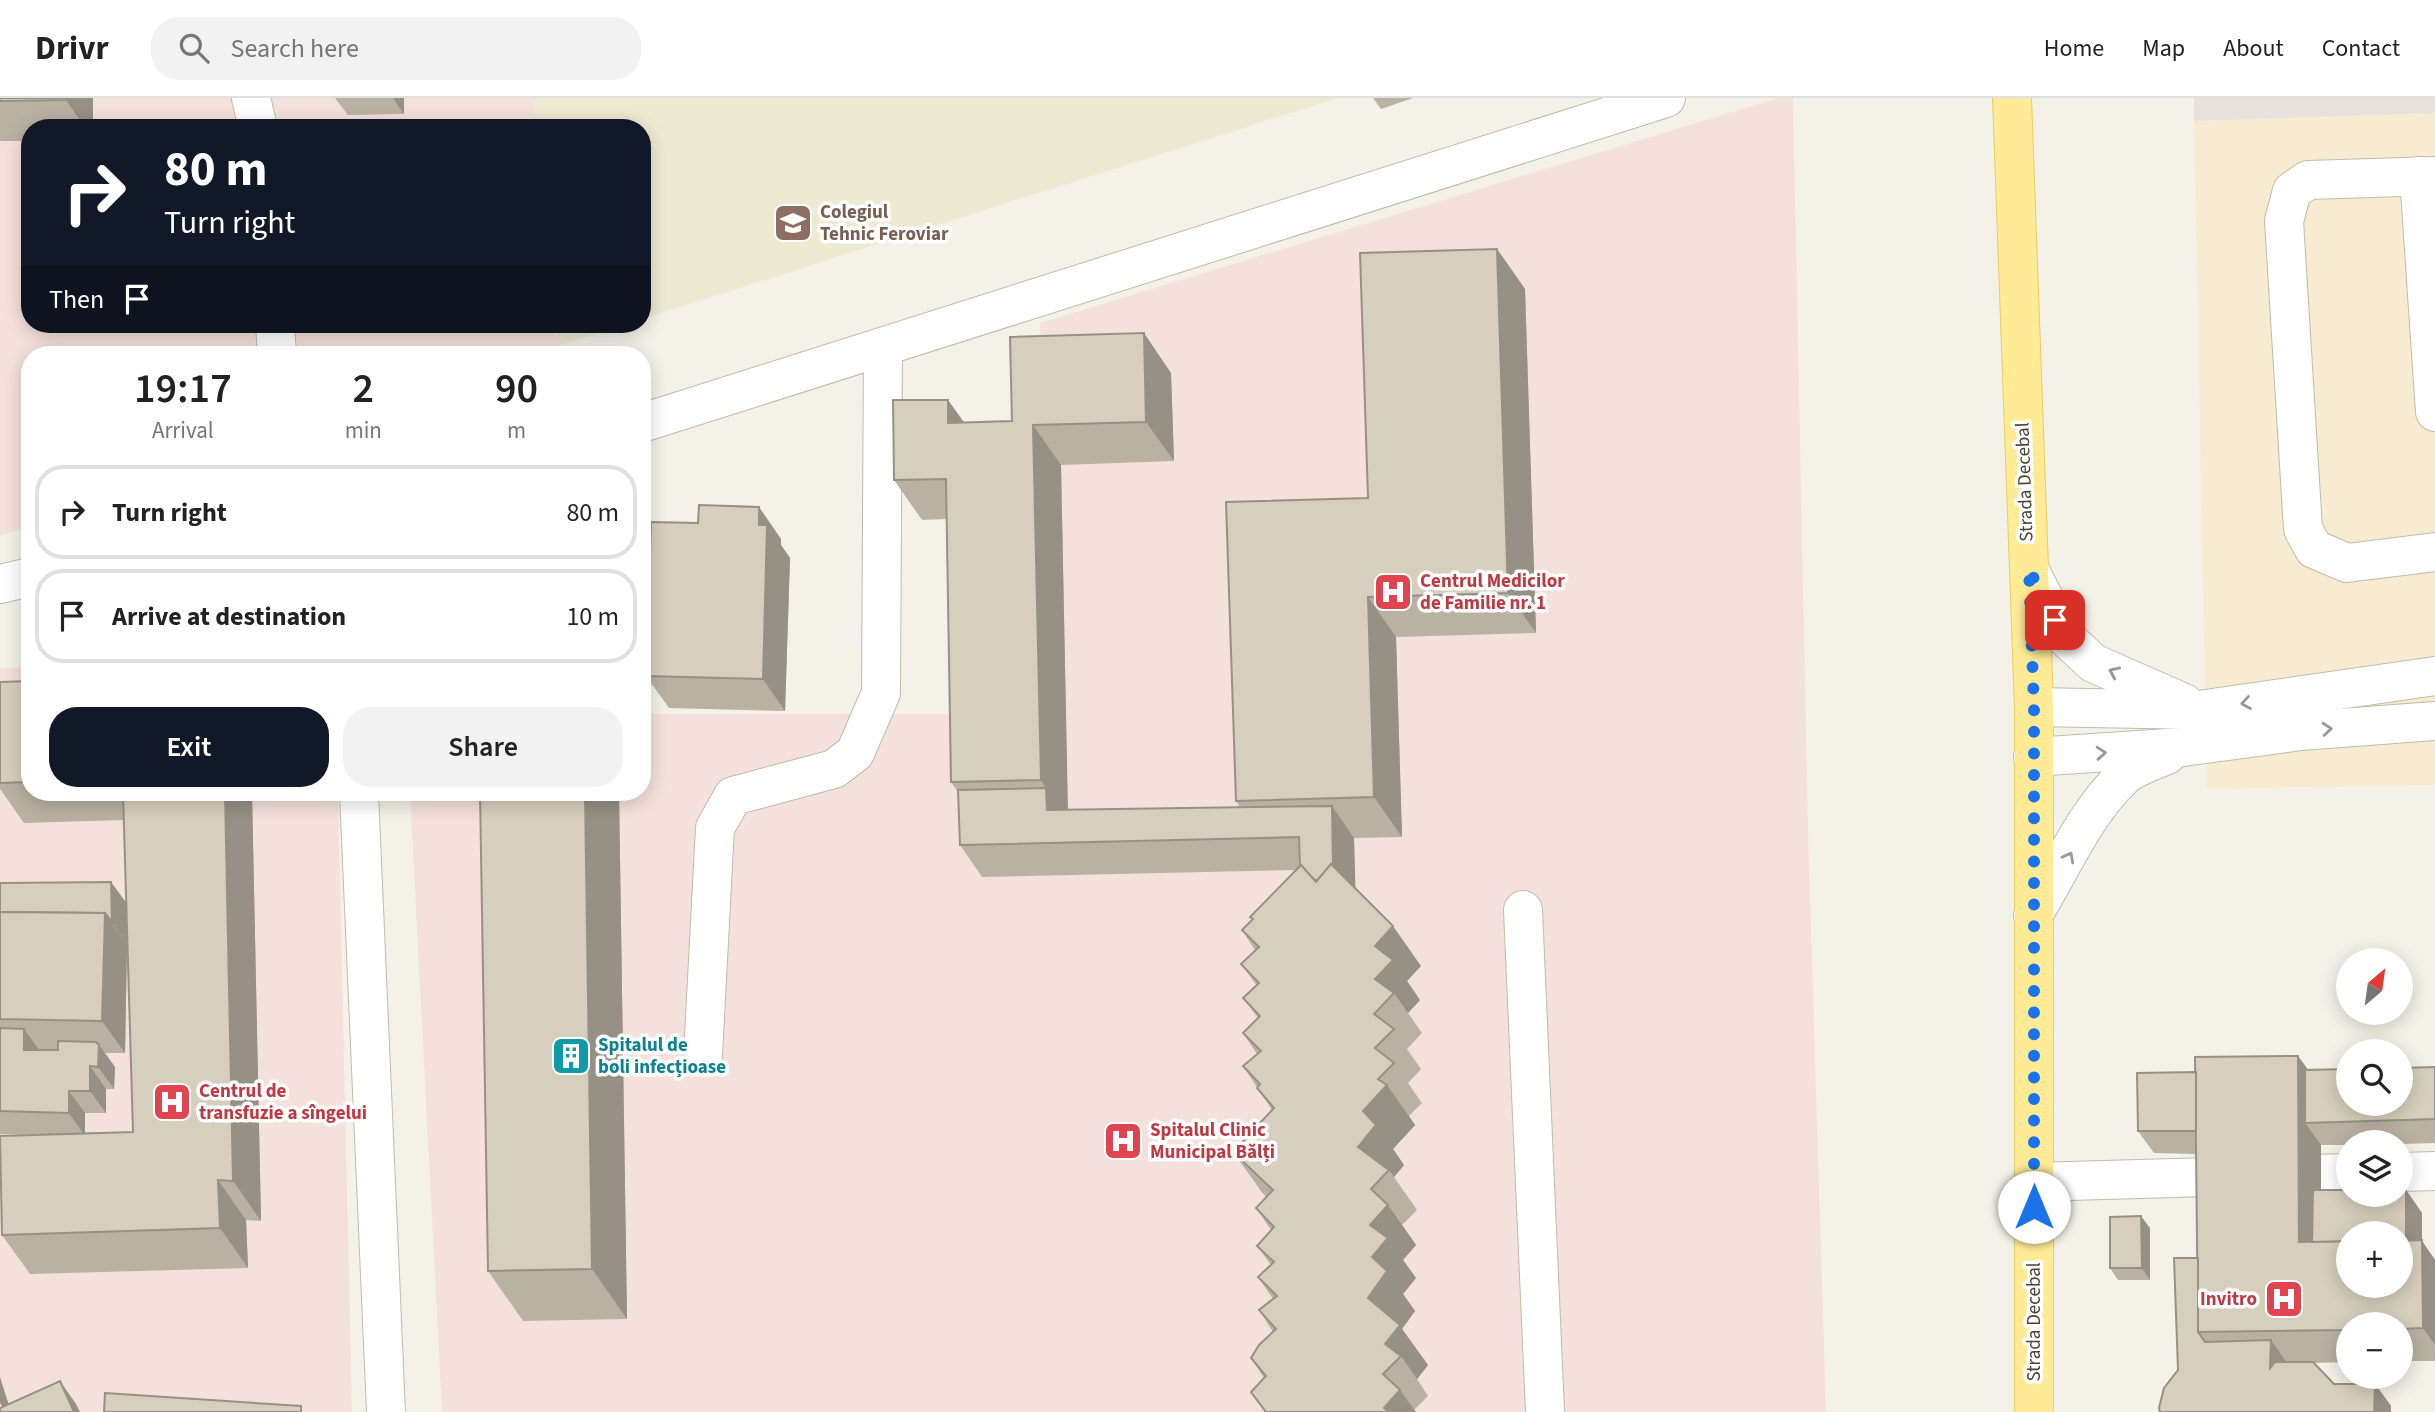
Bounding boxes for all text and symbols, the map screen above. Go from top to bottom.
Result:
search box [151,17,641,80]
text: Drivr [35,25,109,72]
icon: search [175,29,213,67]
text: Search here [231,30,359,67]
text: Home [2044,31,2104,66]
text: Map [2142,31,2185,66]
text: About [2223,31,2284,66]
text: Contact [2322,31,2400,66]
text: 80 m [164,135,268,205]
icon: right [49,147,140,238]
place label: Colegiul Tehnic Feroviar [820,199,949,248]
text: Turn right [164,200,295,246]
school or university icon: Colegiul Tehnic Feroviar [772,202,814,244]
icon: arrive [118,280,156,318]
text: Then [49,281,104,318]
text: 19:17 [134,359,232,419]
text: 2 [353,359,374,419]
text: 90 [495,359,538,419]
text: Arrival [152,414,214,447]
text: min [345,414,382,447]
text: m [507,414,526,447]
street label: Strada Decebal [2009,422,2041,542]
icon: right [53,493,91,531]
text: Turn right [112,494,227,531]
text: 80 m [566,494,619,531]
place label: Centrul Medicilor de Familie nr. 1 [1420,568,1565,617]
hospital icon: Centrul Medicilor de Familie nr. 1 [1372,571,1414,613]
pin [2025,590,2085,650]
icon: arrive [53,597,91,635]
text: Arrive at destination [112,598,346,635]
text: 10 m [566,598,619,635]
icon: arrive [2036,601,2074,639]
one-way arrow [2109,666,2121,680]
one-way arrow [2240,695,2252,710]
button: Exit [49,707,329,787]
button: Share [343,707,623,787]
one-way arrow [2322,722,2333,737]
one-way arrow [2096,745,2107,760]
one-way arrow [2060,852,2074,864]
north arrow [2336,948,2413,1026]
map controls [2336,948,2413,1389]
place label: Spitalul de boli infecțioase [598,1032,726,1081]
building icon: Spitalul de boli infecțioase [550,1035,592,1077]
button: search [2336,1039,2413,1116]
place label: Centrul de transfuzie a sîngelui [199,1078,367,1127]
hospital icon: Centrul de transfuzie a sîngelui [151,1081,193,1123]
place label: Spitalul Clinic Municipal Bălți [1150,1117,1275,1166]
hospital icon: Spitalul Clinic Municipal Bălți [1102,1120,1144,1162]
button: layers [2336,1130,2413,1207]
position arrow [1997,1170,2071,1244]
button: + [2336,1221,2413,1298]
street label: Strada Decebal [2021,1262,2048,1382]
hospital icon: Invitro [2263,1278,2305,1320]
place label: Invitro [2200,1286,2257,1313]
button: − [2336,1312,2413,1389]

